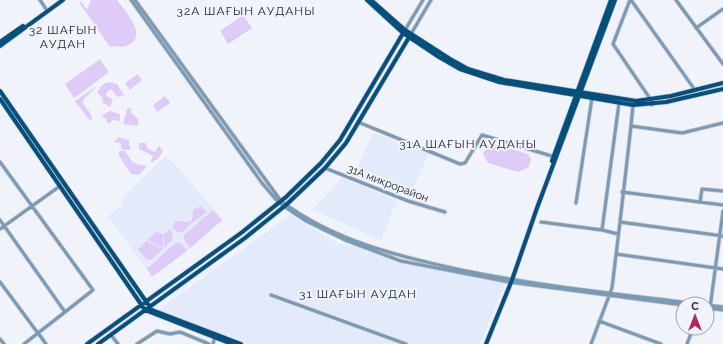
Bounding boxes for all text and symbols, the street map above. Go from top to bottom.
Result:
district label: 32А ШАҒЫН АУДАНЫ [177,4,315,18]
district label: 32 ШАҒЫН АУДАН [29,23,97,51]
district label: 31А ШАҒЫН АУДАНЫ [399,137,537,151]
street label: 31А микрорайон [345,162,430,205]
district label: 31 ШАҒЫН АУДАН [299,287,417,301]
north arrow [675,296,715,336]
text: С [691,300,699,313]

